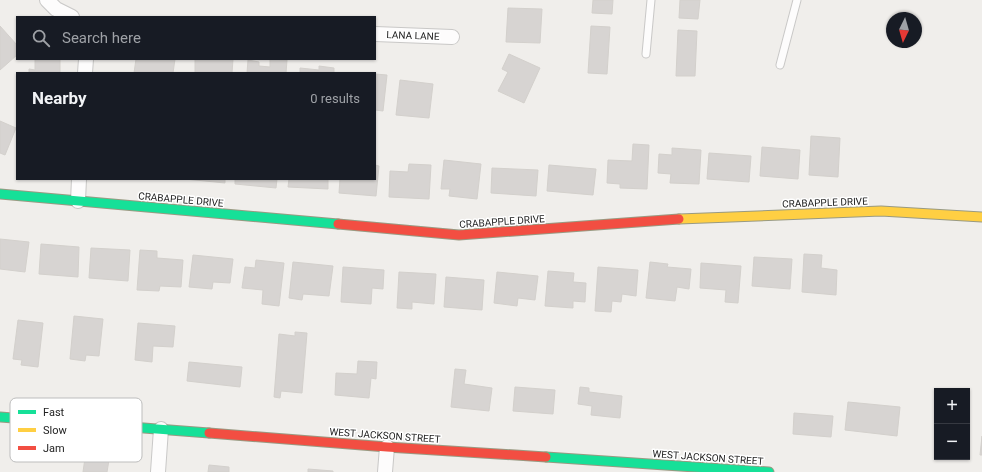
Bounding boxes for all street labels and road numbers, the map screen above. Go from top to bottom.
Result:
street label: LANA LANE [386,29,440,42]
street label: CRABAPPLE DRIVE [138,190,224,209]
street label: CRABAPPLE DRIVE [782,195,868,209]
street label: CRABAPPLE DRIVE [459,213,545,230]
street label: WEST JACKSON STREET [329,426,441,445]
street label: WEST JACKSON STREET [652,448,764,467]

